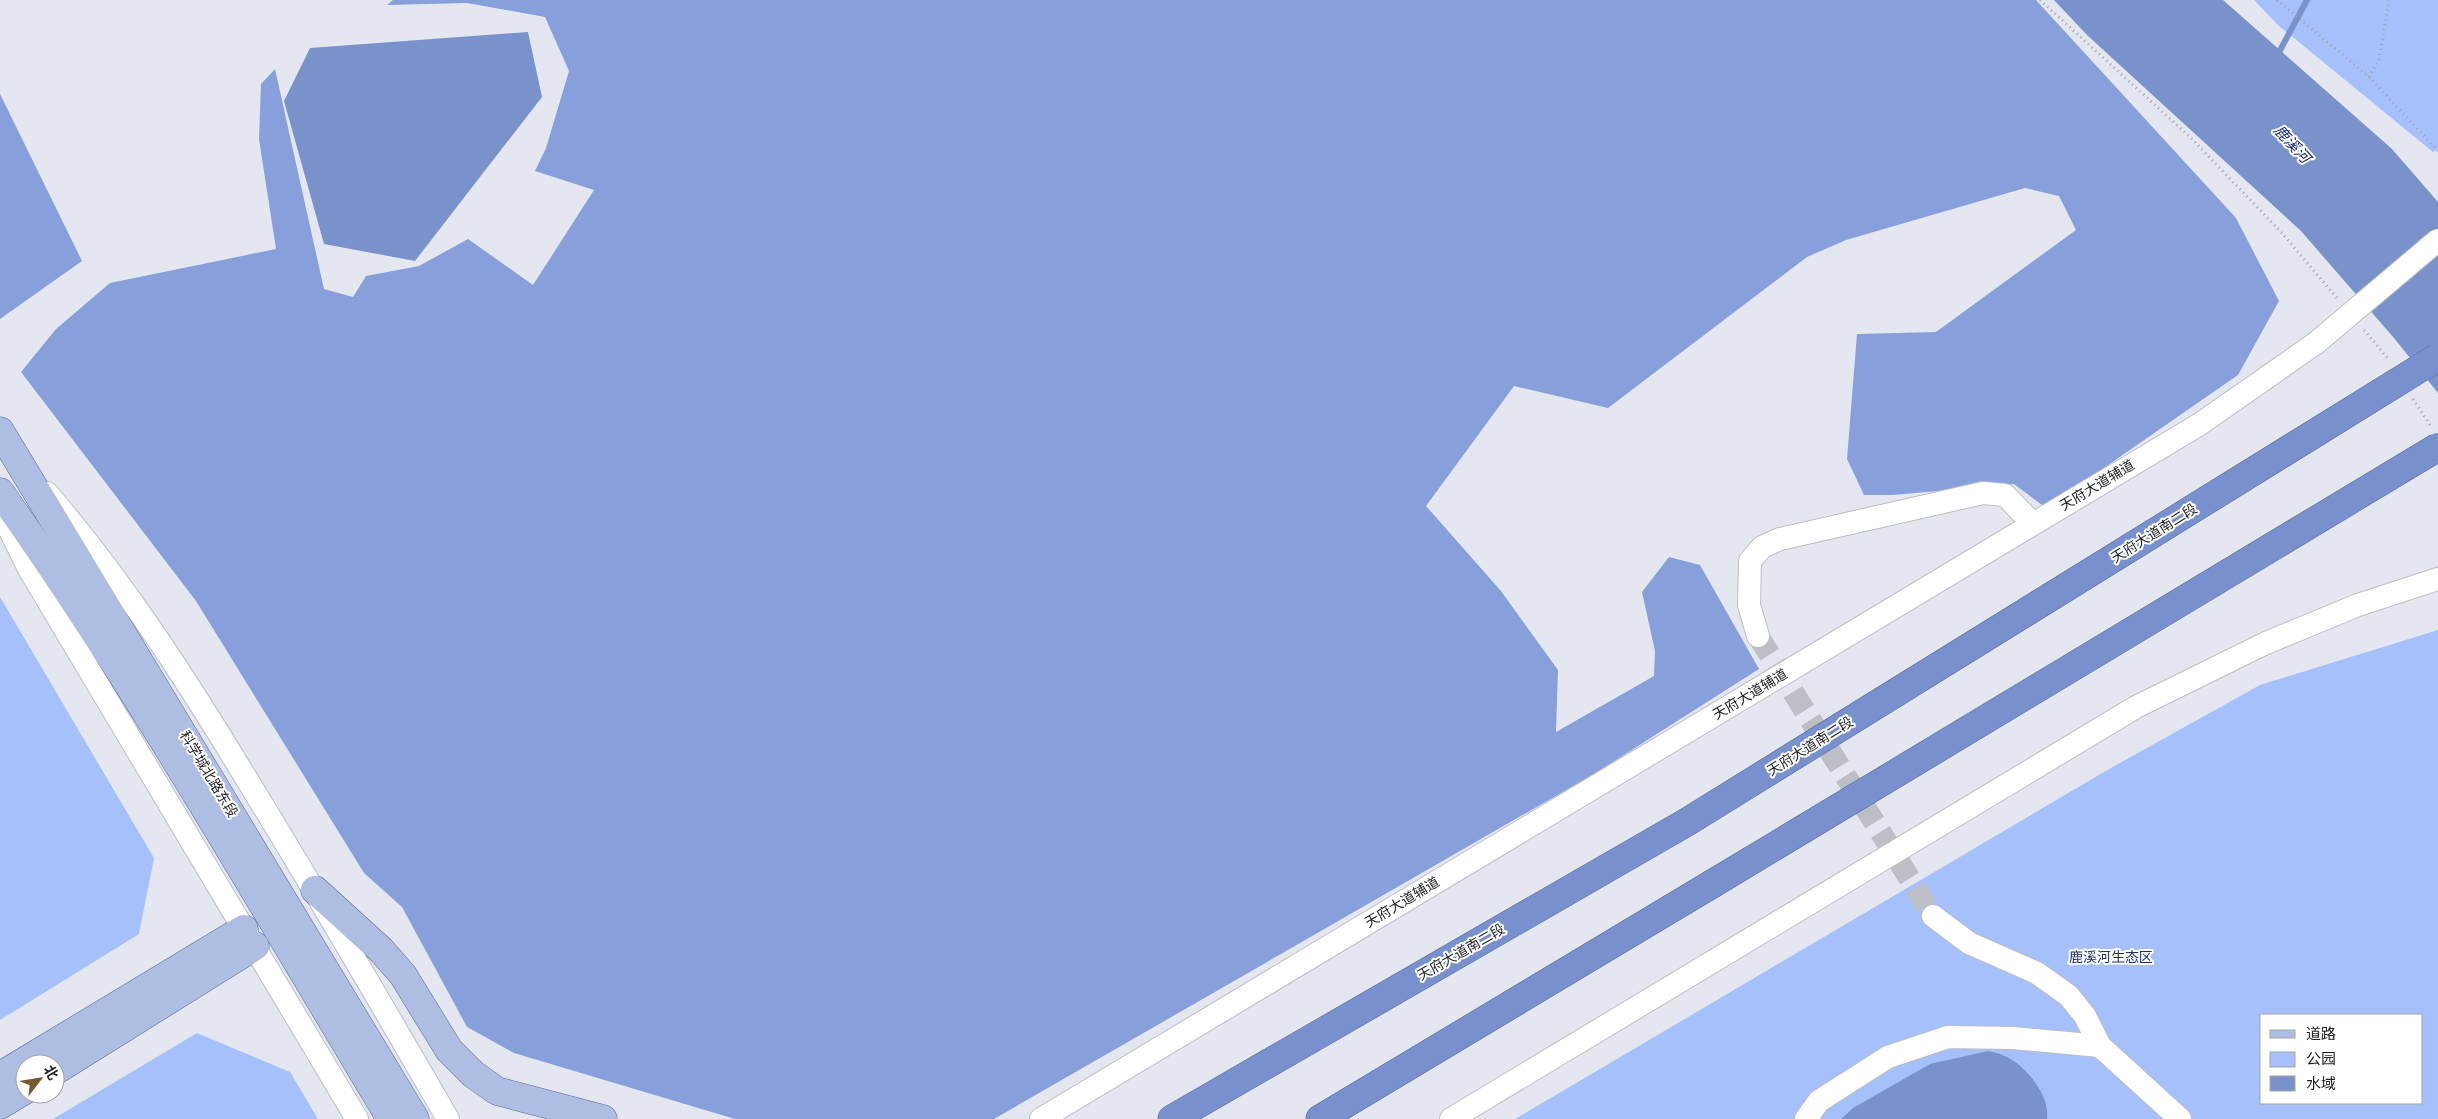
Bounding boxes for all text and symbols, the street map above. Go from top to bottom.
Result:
water label: 鹿溪河 [2271,121,2317,168]
street label: 天府大道辅道 [2056,456,2137,513]
street label: 天府大道南二段 [2108,499,2200,566]
street label: 天府大道辅道 [1709,665,1790,722]
street label: 天府大道南二段 [1764,712,1856,779]
street label: 科学城北路东段 [177,727,242,820]
street label: 天府大道辅道 [1361,873,1442,930]
street label: 天府大道南二段 [1414,920,1507,983]
park label: 鹿溪河生态区 [2069,948,2153,965]
legend [2260,1014,2423,1104]
text: 道路 [2306,1024,2336,1042]
text: 公园 [2306,1049,2336,1067]
north arrow [15,1054,65,1104]
text: 北 [41,1062,62,1082]
text: 水域 [2306,1074,2336,1092]

